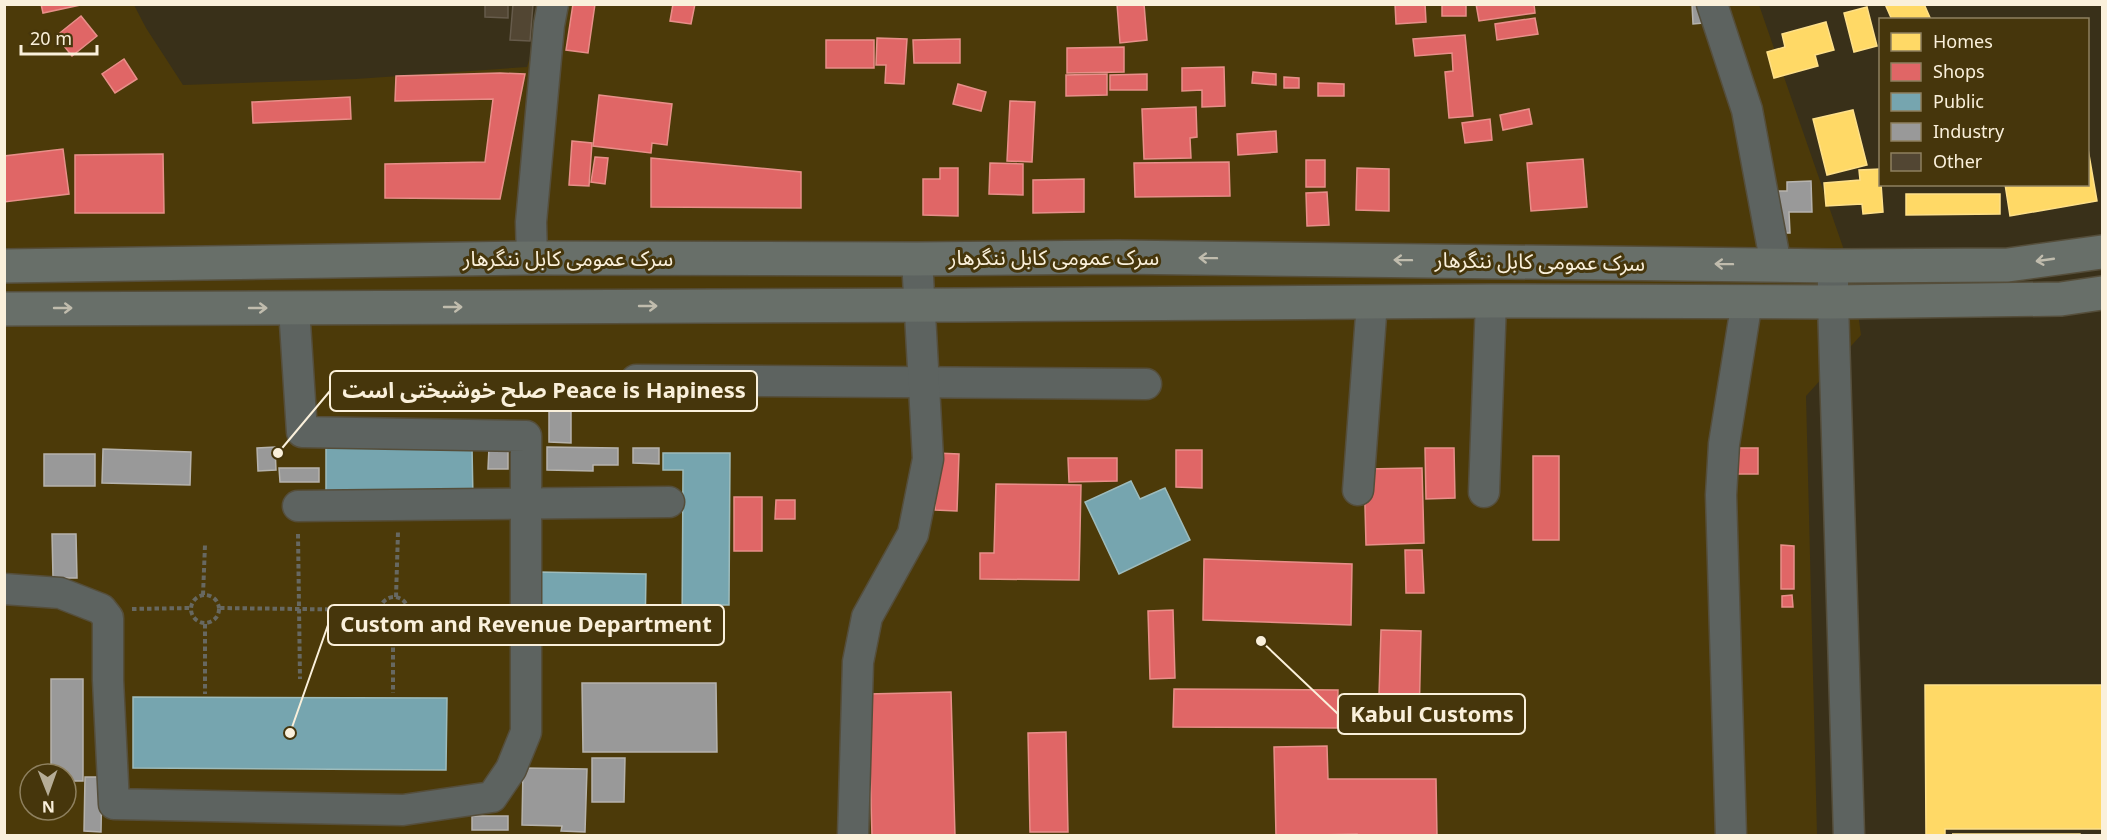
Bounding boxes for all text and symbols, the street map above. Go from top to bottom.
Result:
scale bar [21,18,98,56]
legend [1879,18,2089,186]
text: 20 m [30,26,72,50]
text: Homes [1933,29,1993,53]
text: Shops [1933,59,1985,83]
text: Public [1933,89,1984,113]
text: Industry [1933,119,2005,143]
text: Other [1933,149,1983,173]
street label: سرک عمومی کابل ننگرهار [948,243,1159,271]
street label: سرک عمومی کابل ننگرهار [462,244,673,272]
street label: سرک عمومی کابل ننگرهار [1434,245,1645,277]
one-way arrow [1198,252,1218,264]
one-way arrow [1393,254,1413,266]
one-way arrow [2035,255,2055,266]
one-way arrow [1714,258,1734,270]
one-way arrow [637,300,657,312]
one-way arrow [442,301,462,313]
one-way arrow [247,302,267,314]
one-way arrow [52,303,72,314]
callout: صلح خوشبختی است Peace is Hapiness [330,371,757,411]
text: صلح خوشبختی است Peace is Hapiness [342,374,746,407]
callout: Custom and Revenue Department [328,605,724,645]
text: Custom and Revenue Department [340,608,712,638]
callout: Kabul Customs [1338,694,1525,734]
text: Kabul Customs [1350,698,1514,728]
north arrow [18,762,78,822]
text: N [42,796,55,818]

